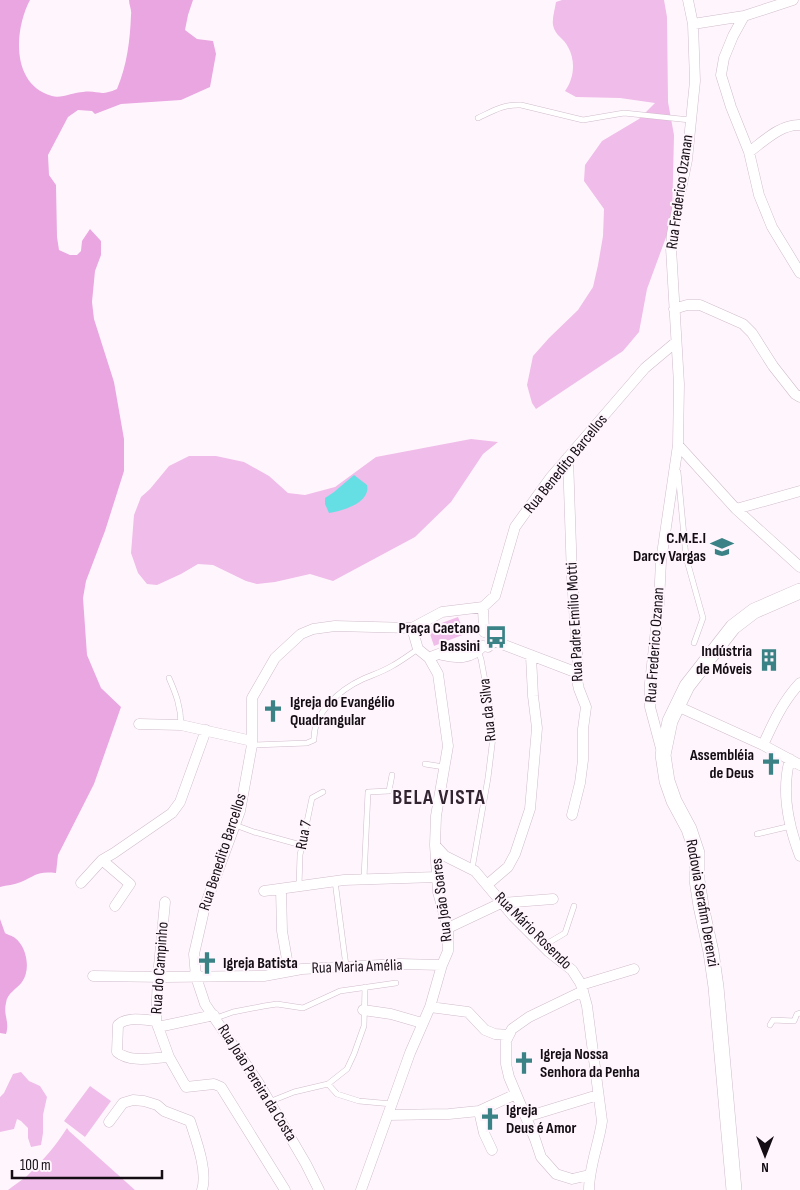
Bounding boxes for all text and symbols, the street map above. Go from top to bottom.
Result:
street label: Rua Frederico Ozanan [663,134,697,250]
street label: Rua Benedito Barcellos [520,410,612,517]
place label: C.M.E.I Darcy Vargas [633,529,706,566]
school or university icon: C.M.E.I Darcy Vargas [709,534,735,560]
street label: Rua Padre Emílio Motti [562,562,588,682]
street label: Rua Frederico Ozanan [641,587,669,703]
place label: Praça Caetano Bassini [399,619,480,656]
bus stop icon: Praça Caetano Bassini [483,624,509,650]
place label: Indústria de Móveis [696,642,752,679]
building icon: Indústria de Móveis [756,647,782,673]
street label: Rua da Silva [475,678,501,742]
place label: Igreja do Evangélio Quadrangular [290,693,395,730]
church icon: Igreja do Evangélio Quadrangular [260,698,286,724]
place label: Assembléia de Deus [689,746,754,783]
church icon: Assembléia de Deus [758,751,784,777]
district label: BELA VISTA [392,785,486,810]
street label: Rua Benedito Barcellos [195,791,251,913]
street label: Rua 7 [292,818,316,851]
street label: Rodovia Serafim Derenzi [681,838,723,968]
street label: Rua João Soares [427,857,457,943]
street label: Rua Mário Rosendo [490,888,576,974]
street label: Rua do Campinho [147,921,173,1015]
church icon: Igreja Batista [194,950,220,976]
place label: Igreja Batista [223,954,298,973]
street label: Rua Maria Amélia [311,956,403,978]
street label: Rua João Pereira da Costa [213,1021,301,1145]
place label: Igreja Nossa Senhora da Penha [540,1045,640,1082]
church icon: Igreja Nossa Senhora da Penha [511,1050,537,1076]
place label: Igreja Deus é Amor [506,1101,576,1138]
church icon: Igreja Deus é Amor [477,1106,503,1132]
north arrow [740,1130,790,1180]
scale bar [12,1148,162,1180]
text: 100 m [20,1156,51,1175]
text: N [761,1159,769,1176]

